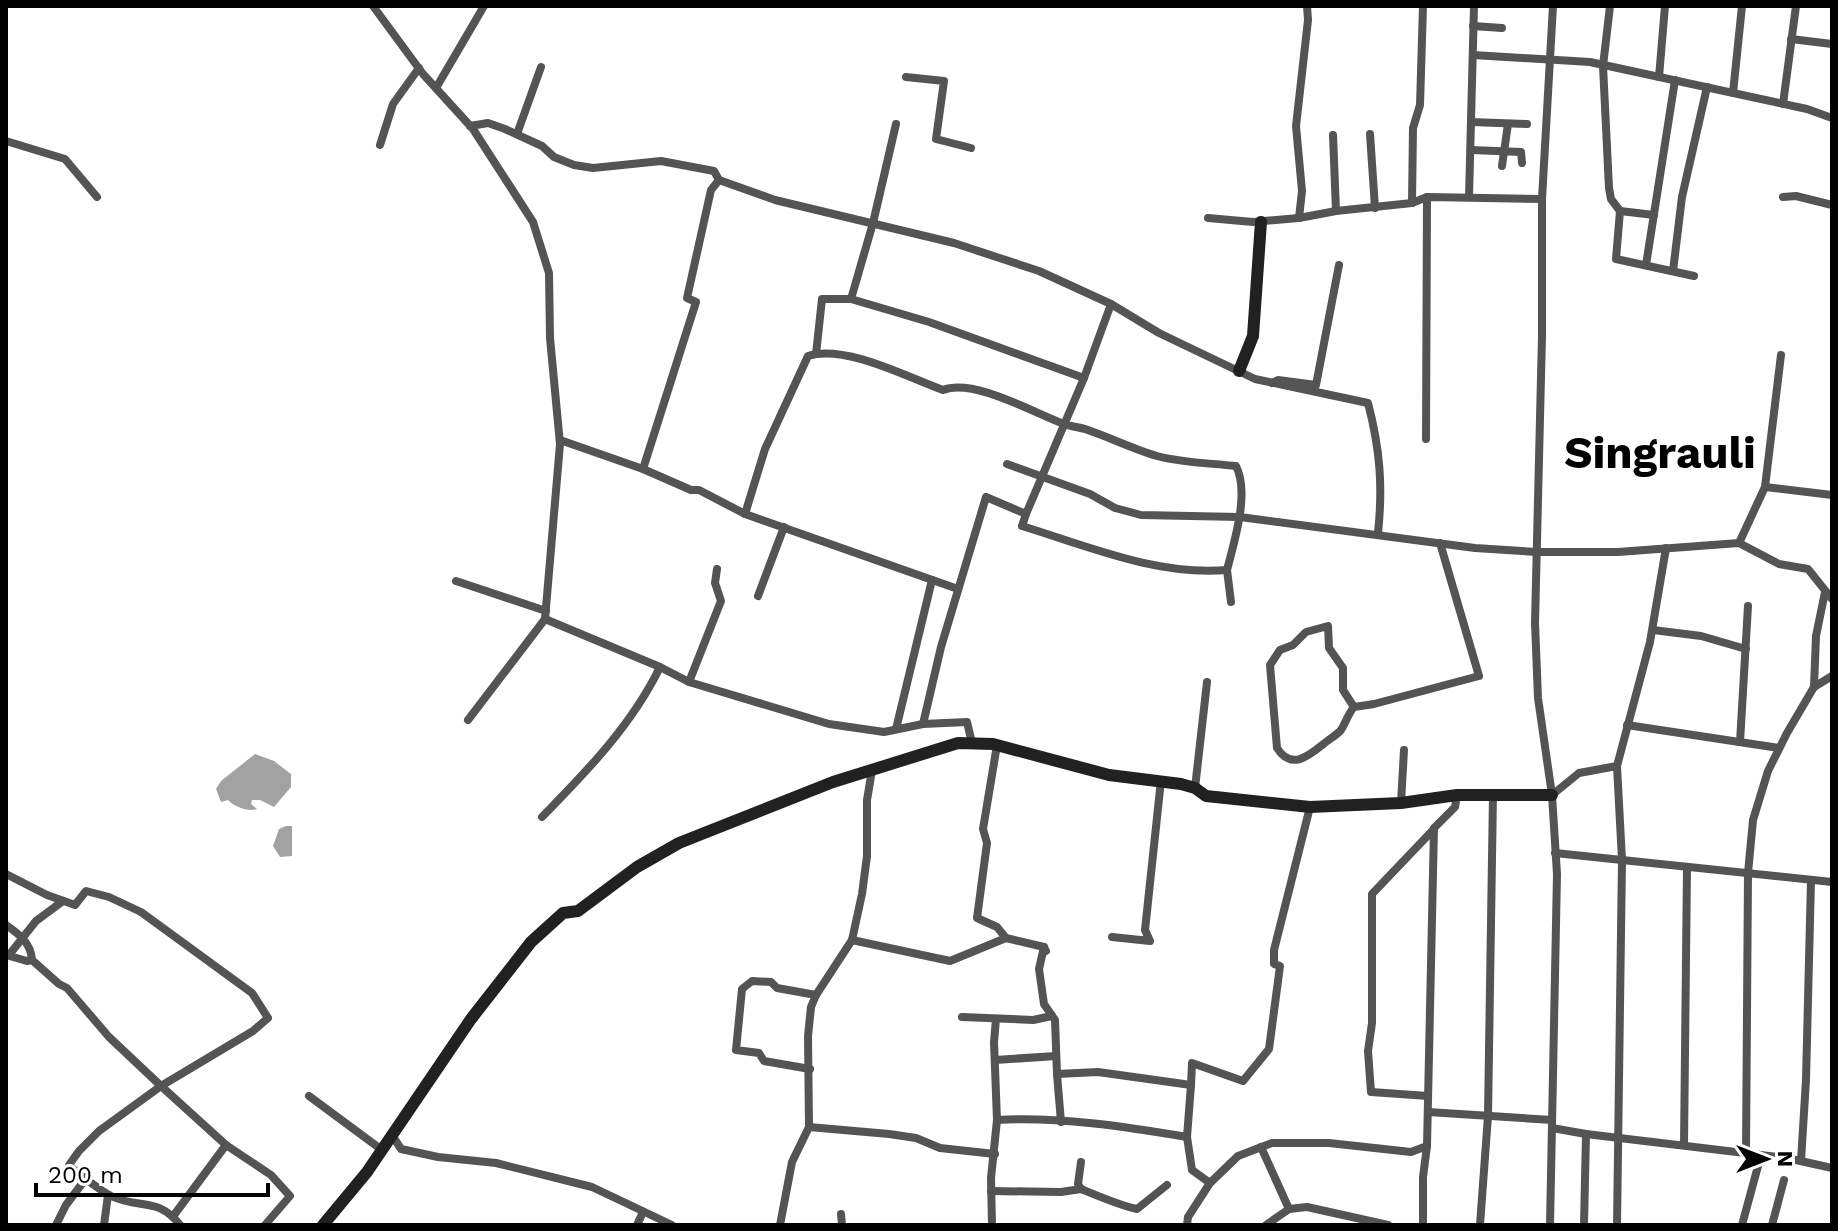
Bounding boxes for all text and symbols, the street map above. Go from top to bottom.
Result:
district label: Singrauli [1564,427,1756,479]
north arrow [1726,1119,1806,1199]
scale bar [36,1147,268,1197]
text: N [1773,1151,1798,1167]
text: 200 m [48,1161,123,1189]

